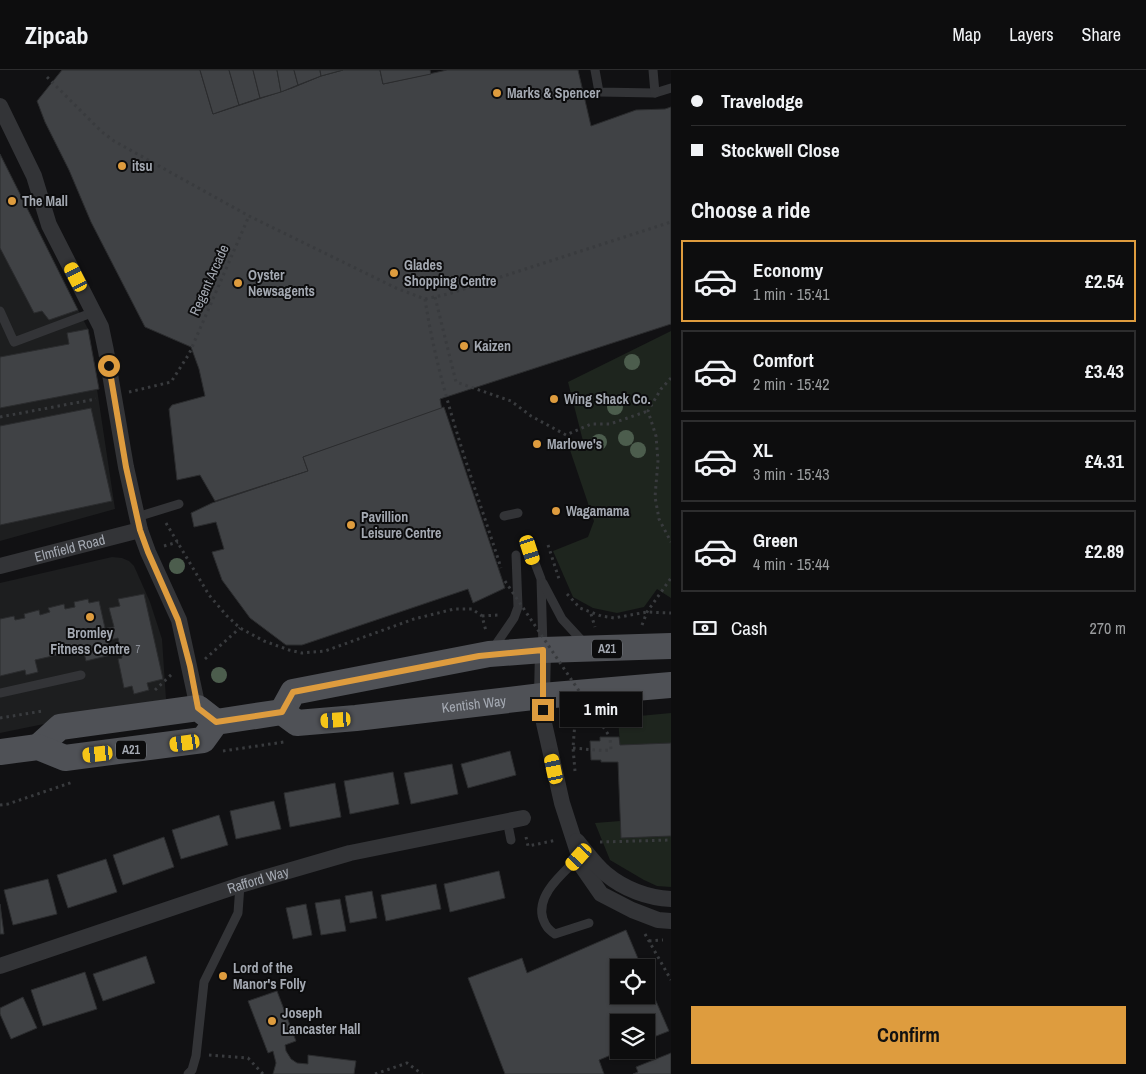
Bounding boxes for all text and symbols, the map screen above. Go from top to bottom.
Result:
text: Zipcab [25,19,88,51]
text: Map [953,22,981,47]
text: Layers [1009,22,1054,47]
text: Share [1082,22,1121,47]
place label: Marks & Spencer [507,84,601,102]
marker: Marks & Spencer [491,87,503,99]
text: Travelodge [721,88,803,114]
text: Stockwell Close [721,137,840,163]
place label: itsu [132,157,152,175]
marker: itsu [116,160,128,172]
place label: The Mall [22,192,68,210]
marker: The Mall [6,195,18,207]
text: Choose a ride [691,195,810,225]
street label: Regent Arcade [185,242,233,318]
place label: Glades Shopping Centre [404,256,496,290]
text: Economy [753,257,823,283]
icon: car [693,259,738,304]
car [62,260,89,294]
place label: Oyster Newsagents [248,266,315,300]
marker: Glades Shopping Centre [388,267,400,279]
text: £2.54 [1085,268,1124,294]
marker: Oyster Newsagents [232,277,244,289]
text: 1 min · 15:41 [753,283,830,305]
place label: Kaizen [474,337,511,355]
marker: Kaizen [458,340,470,352]
text: Comfort [753,347,814,373]
icon: car [693,349,738,394]
route start [98,355,120,377]
text: £3.43 [1085,358,1124,384]
text: 2 min · 15:42 [753,373,830,395]
place label: Wing Shack Co. [564,390,651,408]
marker: Wing Shack Co. [548,393,560,405]
place label: Marlowe's [547,435,602,453]
text: XL [753,437,773,463]
marker: Marlowe's [531,438,543,450]
icon: car [693,439,738,484]
text: £4.31 [1085,448,1124,474]
text: 3 min · 15:43 [753,463,830,485]
place label: Wagamama [566,502,630,520]
marker: Wagamama [550,505,562,517]
place label: Pavillion Leisure Centre [361,508,441,542]
marker: Pavillion Leisure Centre [345,519,357,531]
text: Green [753,527,798,553]
icon: car [693,529,738,574]
street label: Elmfield Road [33,530,107,566]
car [518,533,541,567]
text: £2.89 [1085,538,1124,564]
text: 4 min · 15:44 [753,553,830,575]
marker: Bromley Fitness Centre [84,611,96,623]
icon: cash [691,614,719,642]
text: Cash [731,615,767,641]
text: 270 m [1090,617,1126,639]
place label: Bromley Fitness Centre [50,624,130,658]
road number: A21 [592,640,622,658]
house number: 7 [135,642,141,656]
street label: Kentish Way [441,691,507,717]
callout: 1 min [560,692,643,728]
text: 1 min [584,698,618,720]
route end [532,699,554,721]
car [320,711,351,729]
car [169,733,200,753]
road number: A21 [116,740,146,760]
car [82,745,113,763]
car [543,753,564,785]
car [563,841,594,873]
street label: Rafford Way [225,862,291,898]
place label: Lord of the Manor's Folly [233,959,307,993]
map controls [610,959,655,1059]
button: locate [610,959,655,1004]
marker: Lord of the Manor's Folly [217,970,229,982]
place label: Joseph Lancaster Hall [282,1004,360,1038]
button: Confirm [691,1006,1126,1064]
button: layers [610,1014,655,1059]
marker: Joseph Lancaster Hall [266,1015,278,1027]

